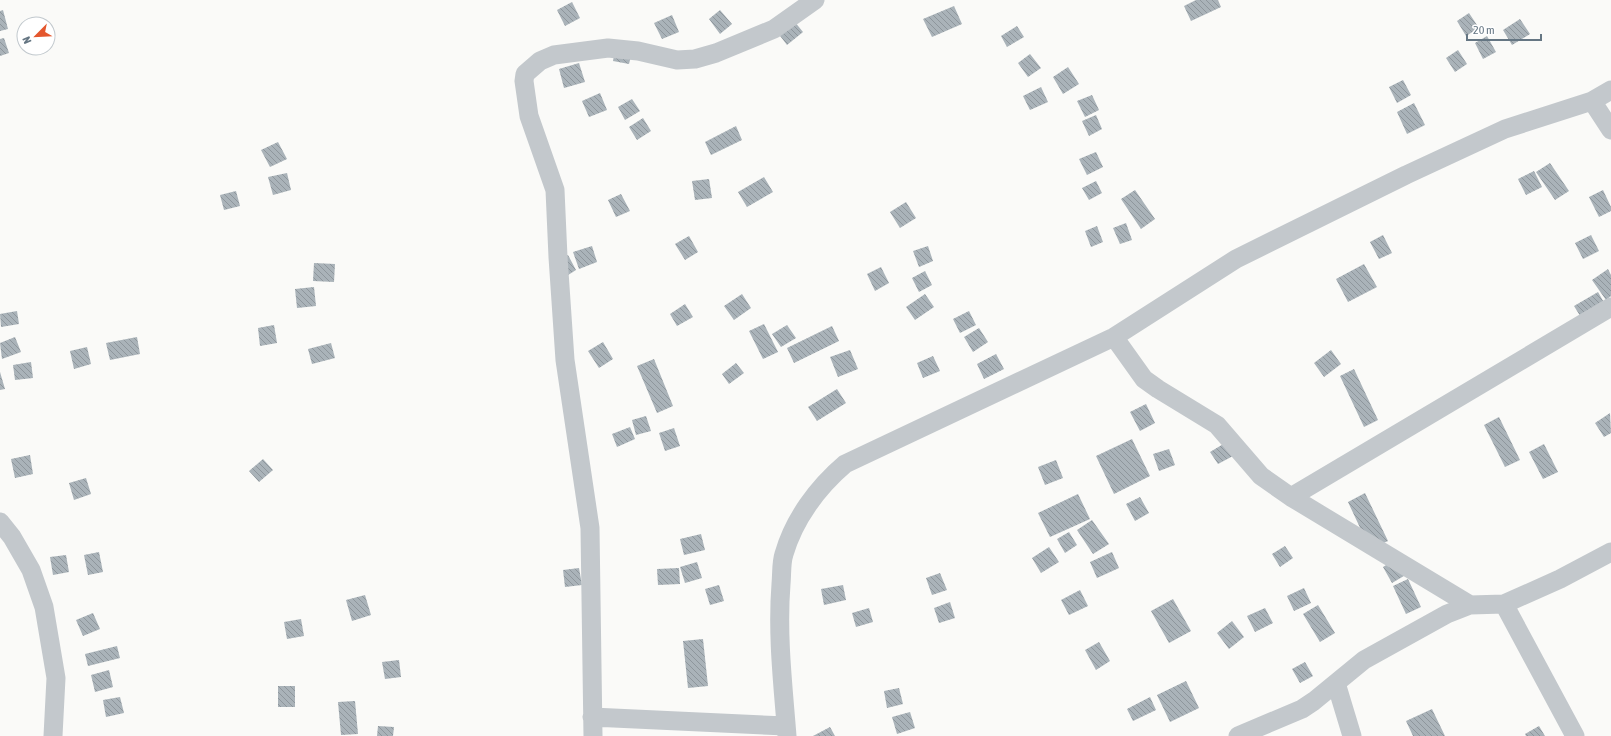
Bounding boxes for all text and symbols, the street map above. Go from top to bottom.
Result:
north arrow [16,16,56,56]
scale bar [1467,16,1541,42]
text: 20 m [1473,23,1495,37]
text: N [20,35,34,45]

